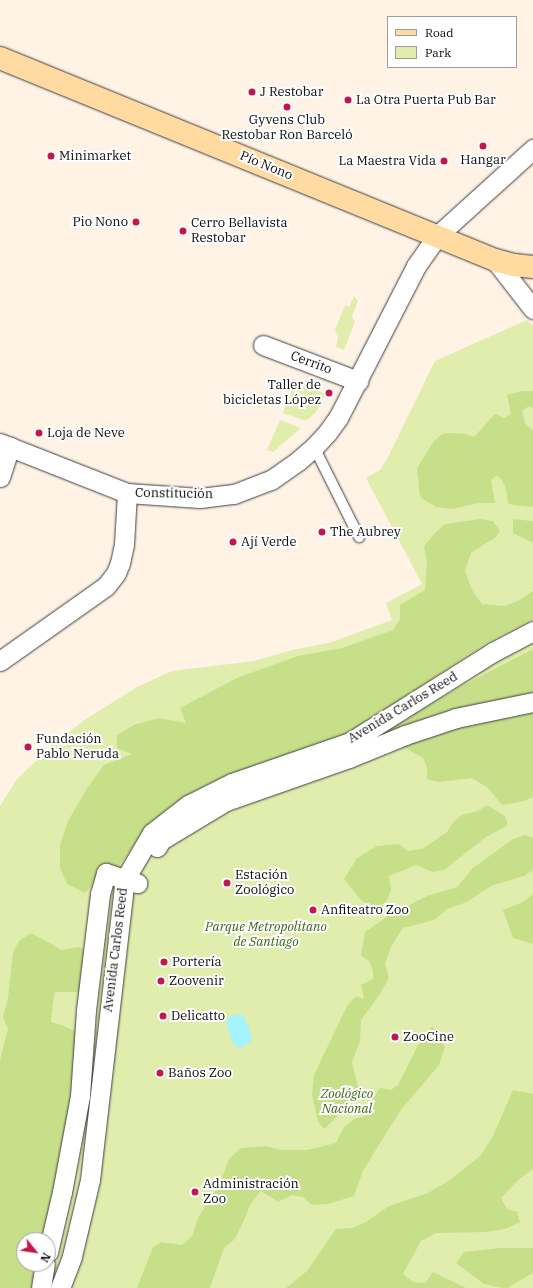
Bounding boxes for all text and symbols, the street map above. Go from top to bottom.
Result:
legend [387,16,517,68]
text: Road [425,25,454,40]
text: Park [425,45,451,60]
place label: J Restobar [260,84,323,100]
marker: J Restobar [247,87,257,97]
place label: La Otra Puerta Pub Bar [356,92,496,108]
marker: La Otra Puerta Pub Bar [343,95,353,105]
marker: Gyvens Club Restobar Ron Barceló [282,102,292,112]
place label: Gyvens Club Restobar Ron Barceló [221,113,353,144]
marker: Hangar [478,141,488,151]
place label: Minimarket [59,148,131,164]
street label: Pío Nono [237,148,295,184]
marker: Minimarket [46,151,56,161]
place label: Hangar [460,152,506,168]
place label: La Maestra Vida [339,153,436,169]
marker: La Maestra Vida [439,156,449,166]
place label: Pio Nono [72,214,128,230]
place label: Cerro Bellavista Restobar [191,216,288,247]
marker: Pio Nono [131,217,141,227]
marker: Cerro Bellavista Restobar [178,226,188,236]
street label: Cerrito [288,348,334,378]
place label: Taller de bicicletas López [223,378,321,409]
marker: Taller de bicicletas López [324,388,334,398]
place label: Loja de Neve [47,425,125,441]
marker: Loja de Neve [34,428,44,438]
street label: Constitución [135,486,213,502]
place label: The Aubrey [330,524,401,540]
marker: The Aubrey [317,527,327,537]
place label: Ají Verde [241,534,296,550]
marker: Ají Verde [228,537,238,547]
street label: Avenida Carlos Reed [345,669,461,747]
place label: Fundación Pablo Neruda [36,732,119,763]
marker: Fundación Pablo Neruda [23,742,33,752]
place label: Estación Zoológico [235,868,294,899]
marker: Estación Zoológico [222,878,232,888]
street label: Avenida Carlos Reed [101,887,131,1013]
place label: Anfiteatro Zoo [321,902,409,918]
marker: Anfiteatro Zoo [308,905,318,915]
park label: Parque Metropolitano de Santiago [205,920,327,951]
place label: Portería [172,954,222,970]
marker: Portería [159,957,169,967]
place label: Zoovenir [169,973,224,989]
marker: Zoovenir [156,976,166,986]
place label: Delicatto [171,1008,225,1024]
marker: Delicatto [158,1011,168,1021]
place label: ZooCine [403,1029,454,1045]
marker: ZooCine [390,1032,400,1042]
place label: Baños Zoo [168,1065,232,1081]
marker: Baños Zoo [155,1068,165,1078]
park label: Zoológico Nacional [321,1087,373,1118]
place label: Administración Zoo [203,1177,299,1208]
marker: Administración Zoo [190,1187,200,1197]
north arrow [16,1232,56,1272]
text: N [37,1250,54,1265]

